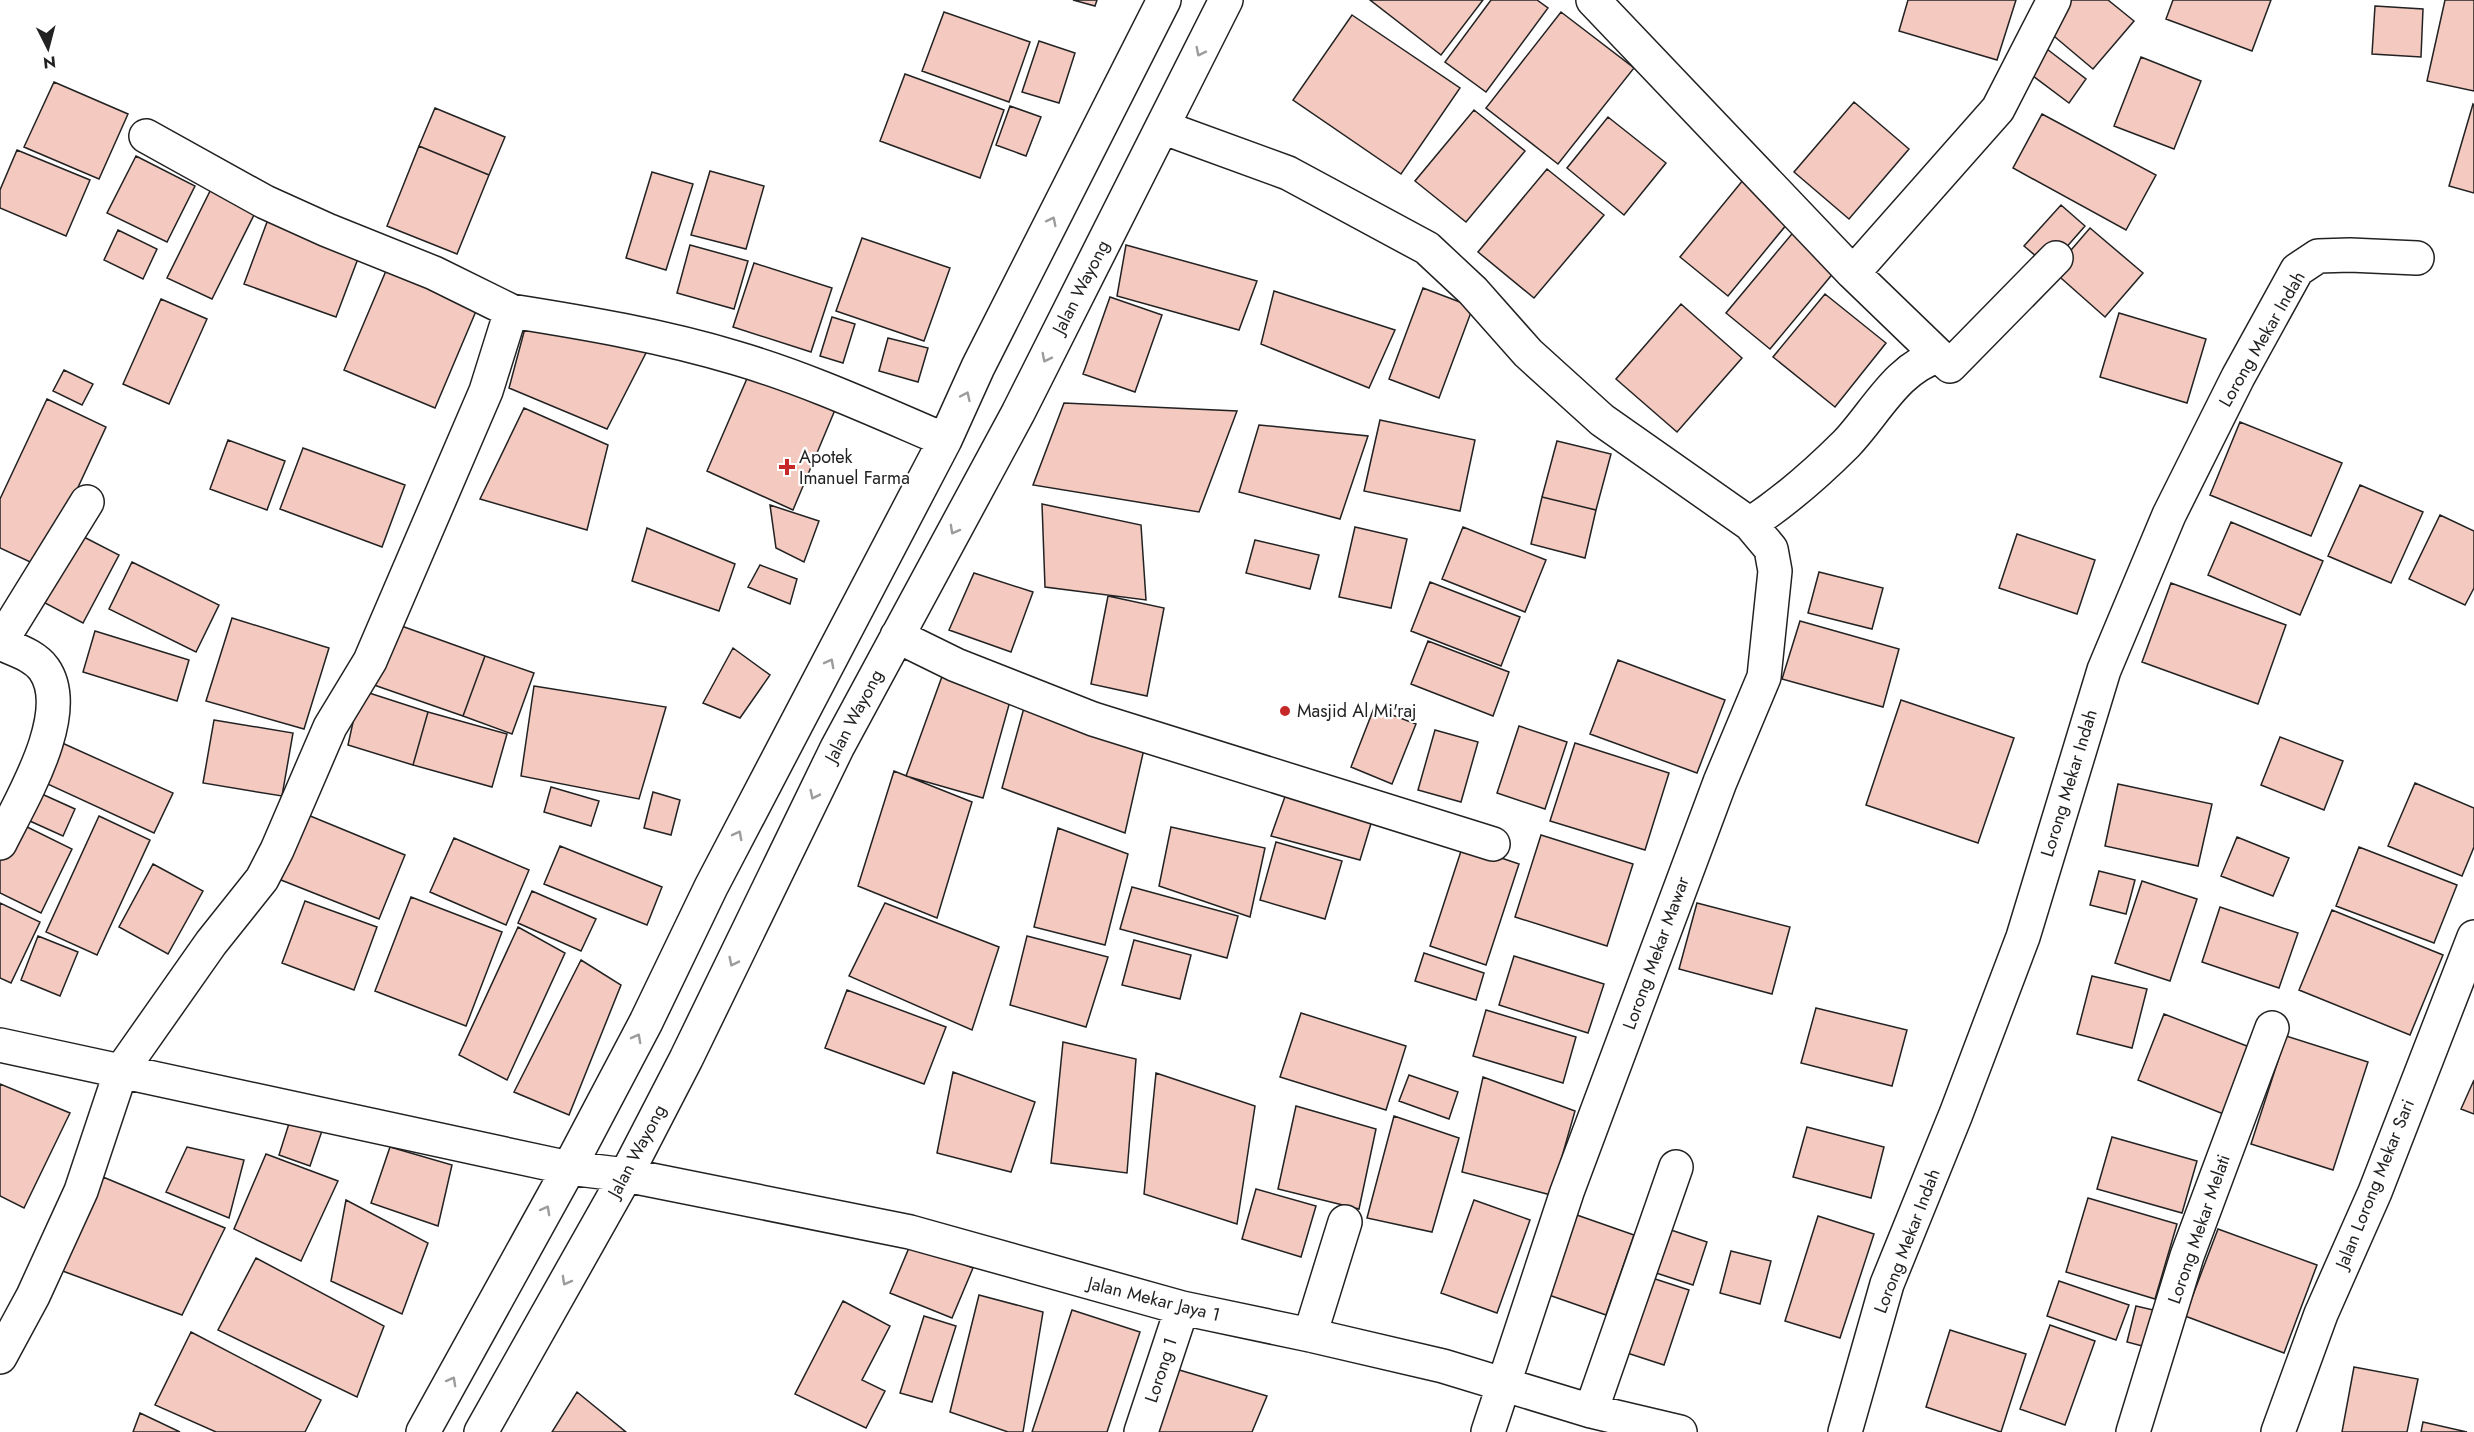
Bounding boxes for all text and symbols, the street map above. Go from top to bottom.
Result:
north arrow [18,18,78,78]
one-way arrow [1195,46,1207,57]
text: N [42,50,57,75]
one-way arrow [1045,216,1057,227]
street label: Jalan Wayong [1045,235,1116,340]
street label: Lorong Mekar Indah [2212,266,2312,412]
one-way arrow [1041,351,1053,362]
one-way arrow [958,391,970,402]
place label: Apotek Imanuel Farma [799,444,910,491]
marker: Apotek Imanuel Farma [780,460,794,474]
one-way arrow [950,524,961,534]
one-way arrow [822,658,834,669]
street label: Jalan Wayong [818,665,890,769]
place label: Masjid Al Mi'raj [1297,698,1417,724]
marker: Masjid Al Mi'raj [1278,704,1292,718]
street label: Lorong Mekar Indah [2034,706,2104,860]
one-way arrow [810,789,822,800]
one-way arrow [731,831,742,841]
street label: Lorong Mekar Mawar [1616,872,1696,1033]
one-way arrow [729,956,740,966]
one-way arrow [630,1033,642,1044]
street label: Jalan Lorong Mekar Sari [2328,1095,2421,1275]
street label: Jalan Wayong [601,1100,673,1204]
street label: Lorong Mekar Melati [2161,1151,2237,1307]
street label: Lorong Mekar Indah [1867,1165,1947,1317]
one-way arrow [539,1206,550,1216]
street label: Jalan Mekar Jaya 1 [1083,1270,1223,1328]
one-way arrow [562,1275,574,1286]
street label: Lorong 1 [1138,1334,1184,1406]
one-way arrow [445,1377,456,1387]

